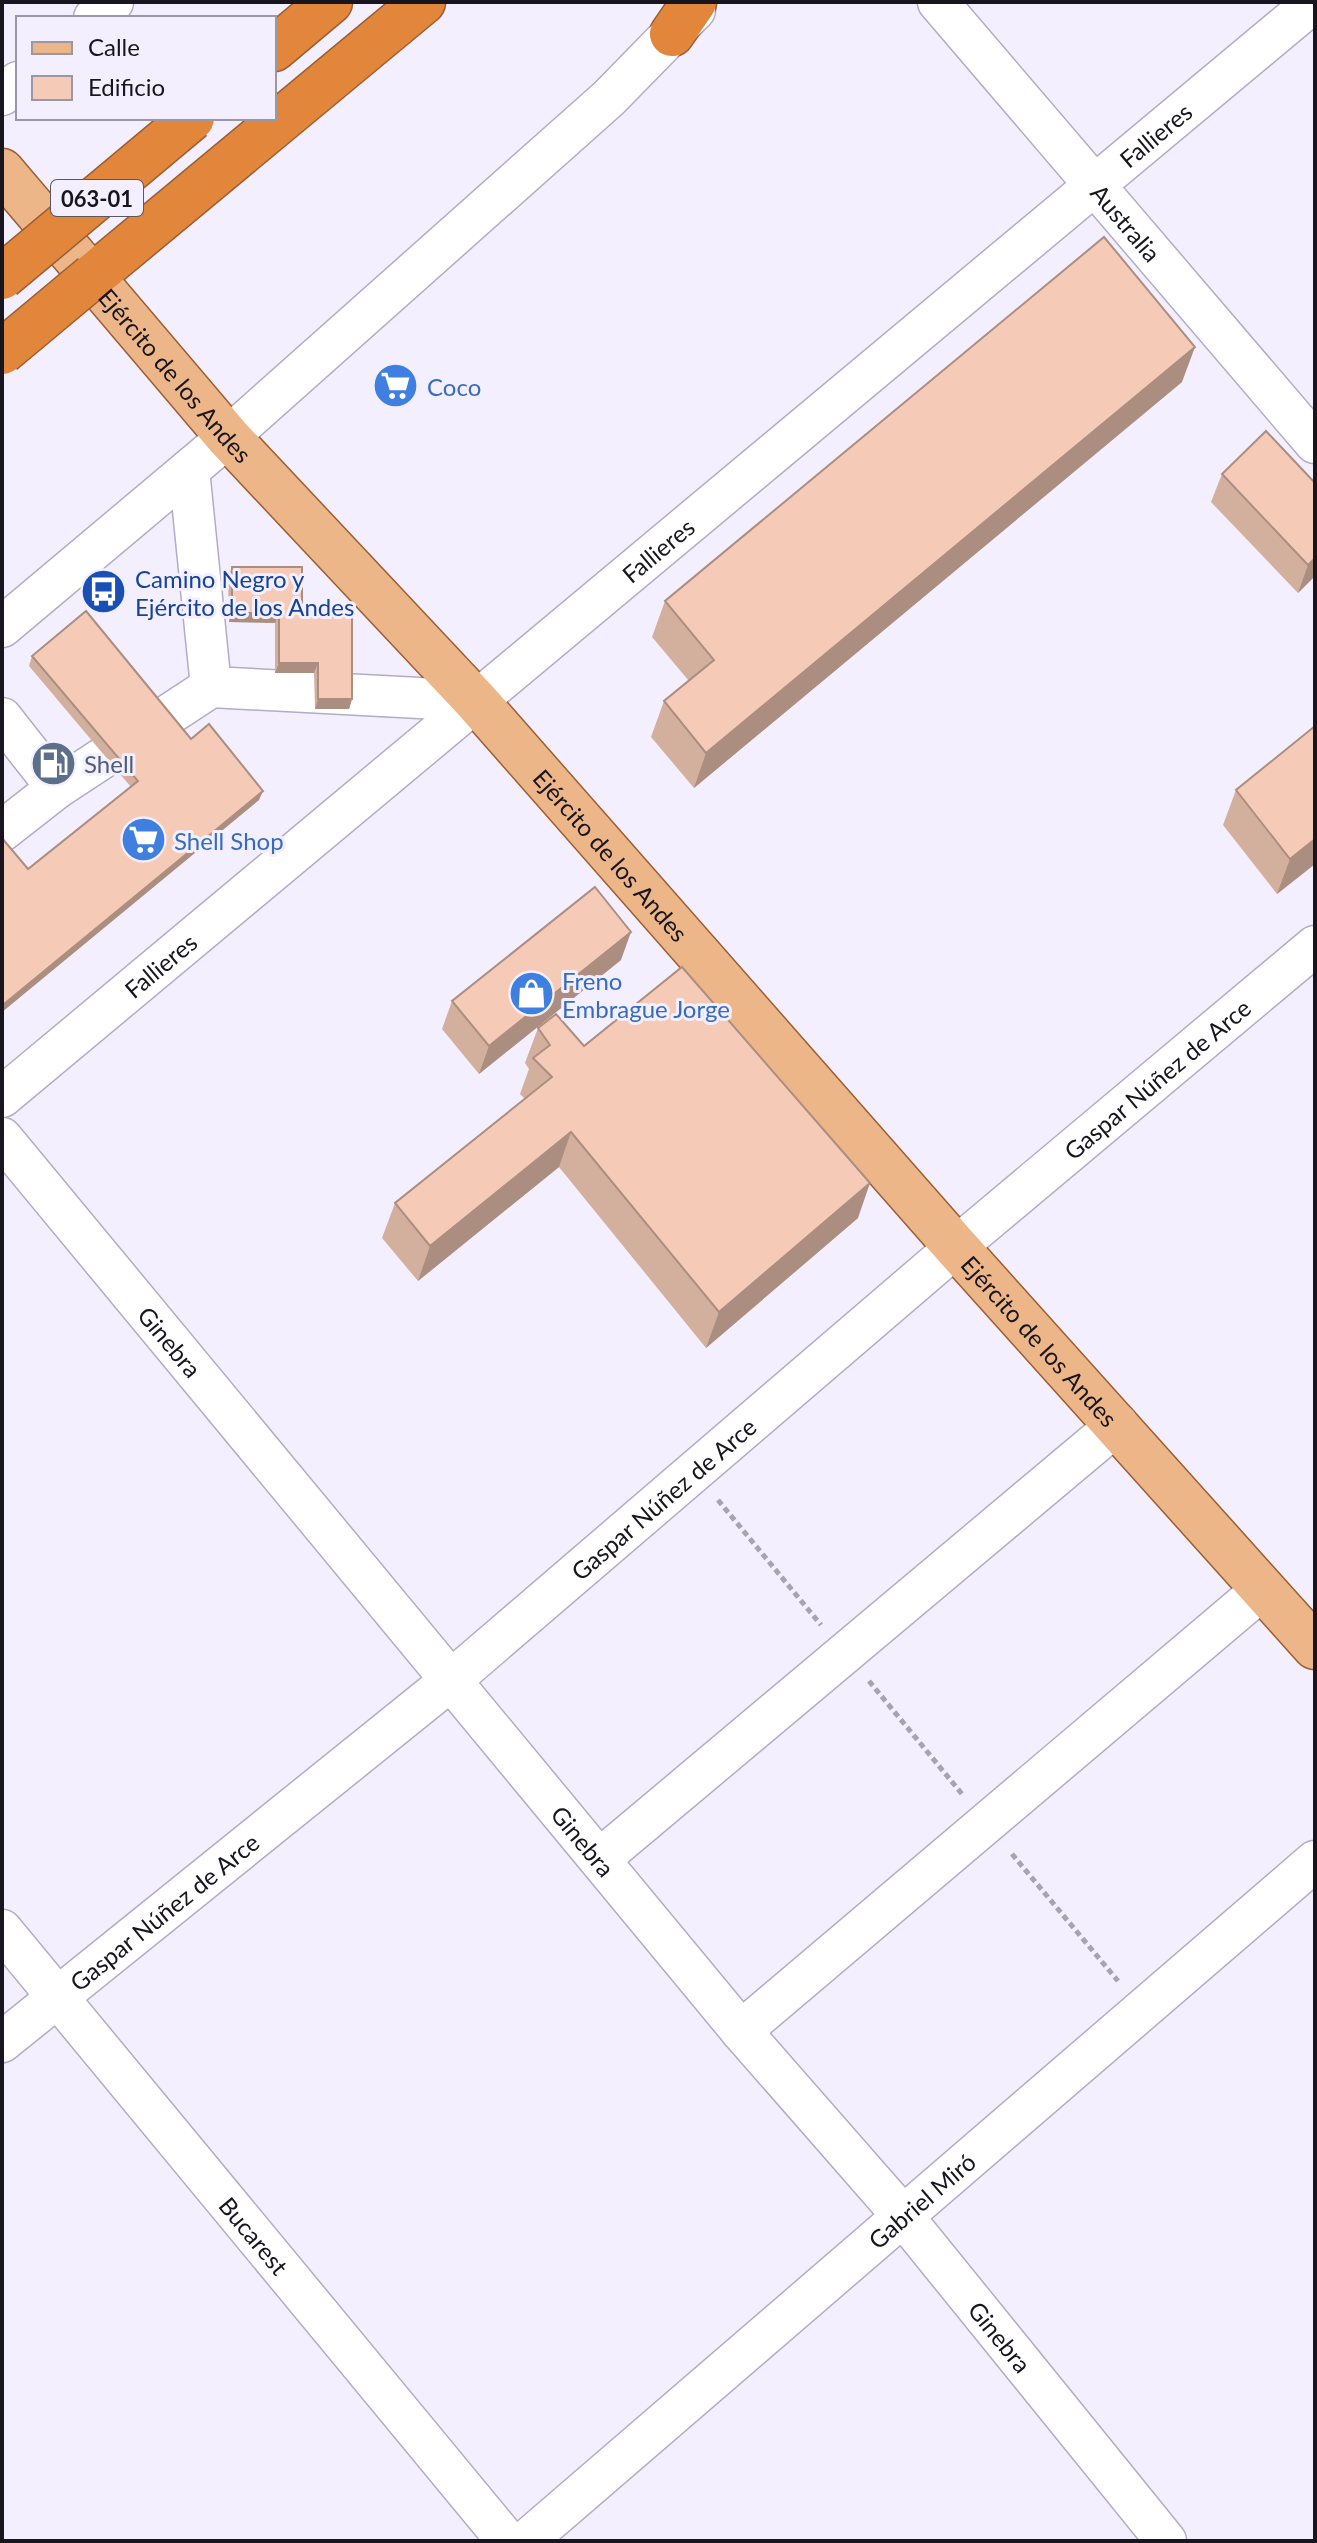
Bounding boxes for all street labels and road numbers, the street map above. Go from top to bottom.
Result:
street label: Fallieres [1113,96,1197,173]
street label: Australia [1085,178,1167,267]
road number: 063-01 [51,180,143,216]
street label: Ejército de los Andes [93,282,258,468]
street label: Fallieres [616,511,700,588]
street label: Ejército de los Andes [528,763,695,947]
street label: Fallieres [118,927,202,1003]
street label: Gaspar Núñez de Arce [1058,992,1256,1165]
street label: Ejército de los Andes [956,1249,1124,1432]
street label: Ginebra [133,1300,208,1383]
street label: Gaspar Núñez de Arce [565,1411,761,1585]
street label: Ginebra [546,1799,621,1882]
street label: Gaspar Núñez de Arce [64,1827,264,1996]
street label: Gabriel Miró [862,2146,981,2254]
street label: Bucarest [214,2191,295,2280]
street label: Ginebra [963,2295,1038,2378]

